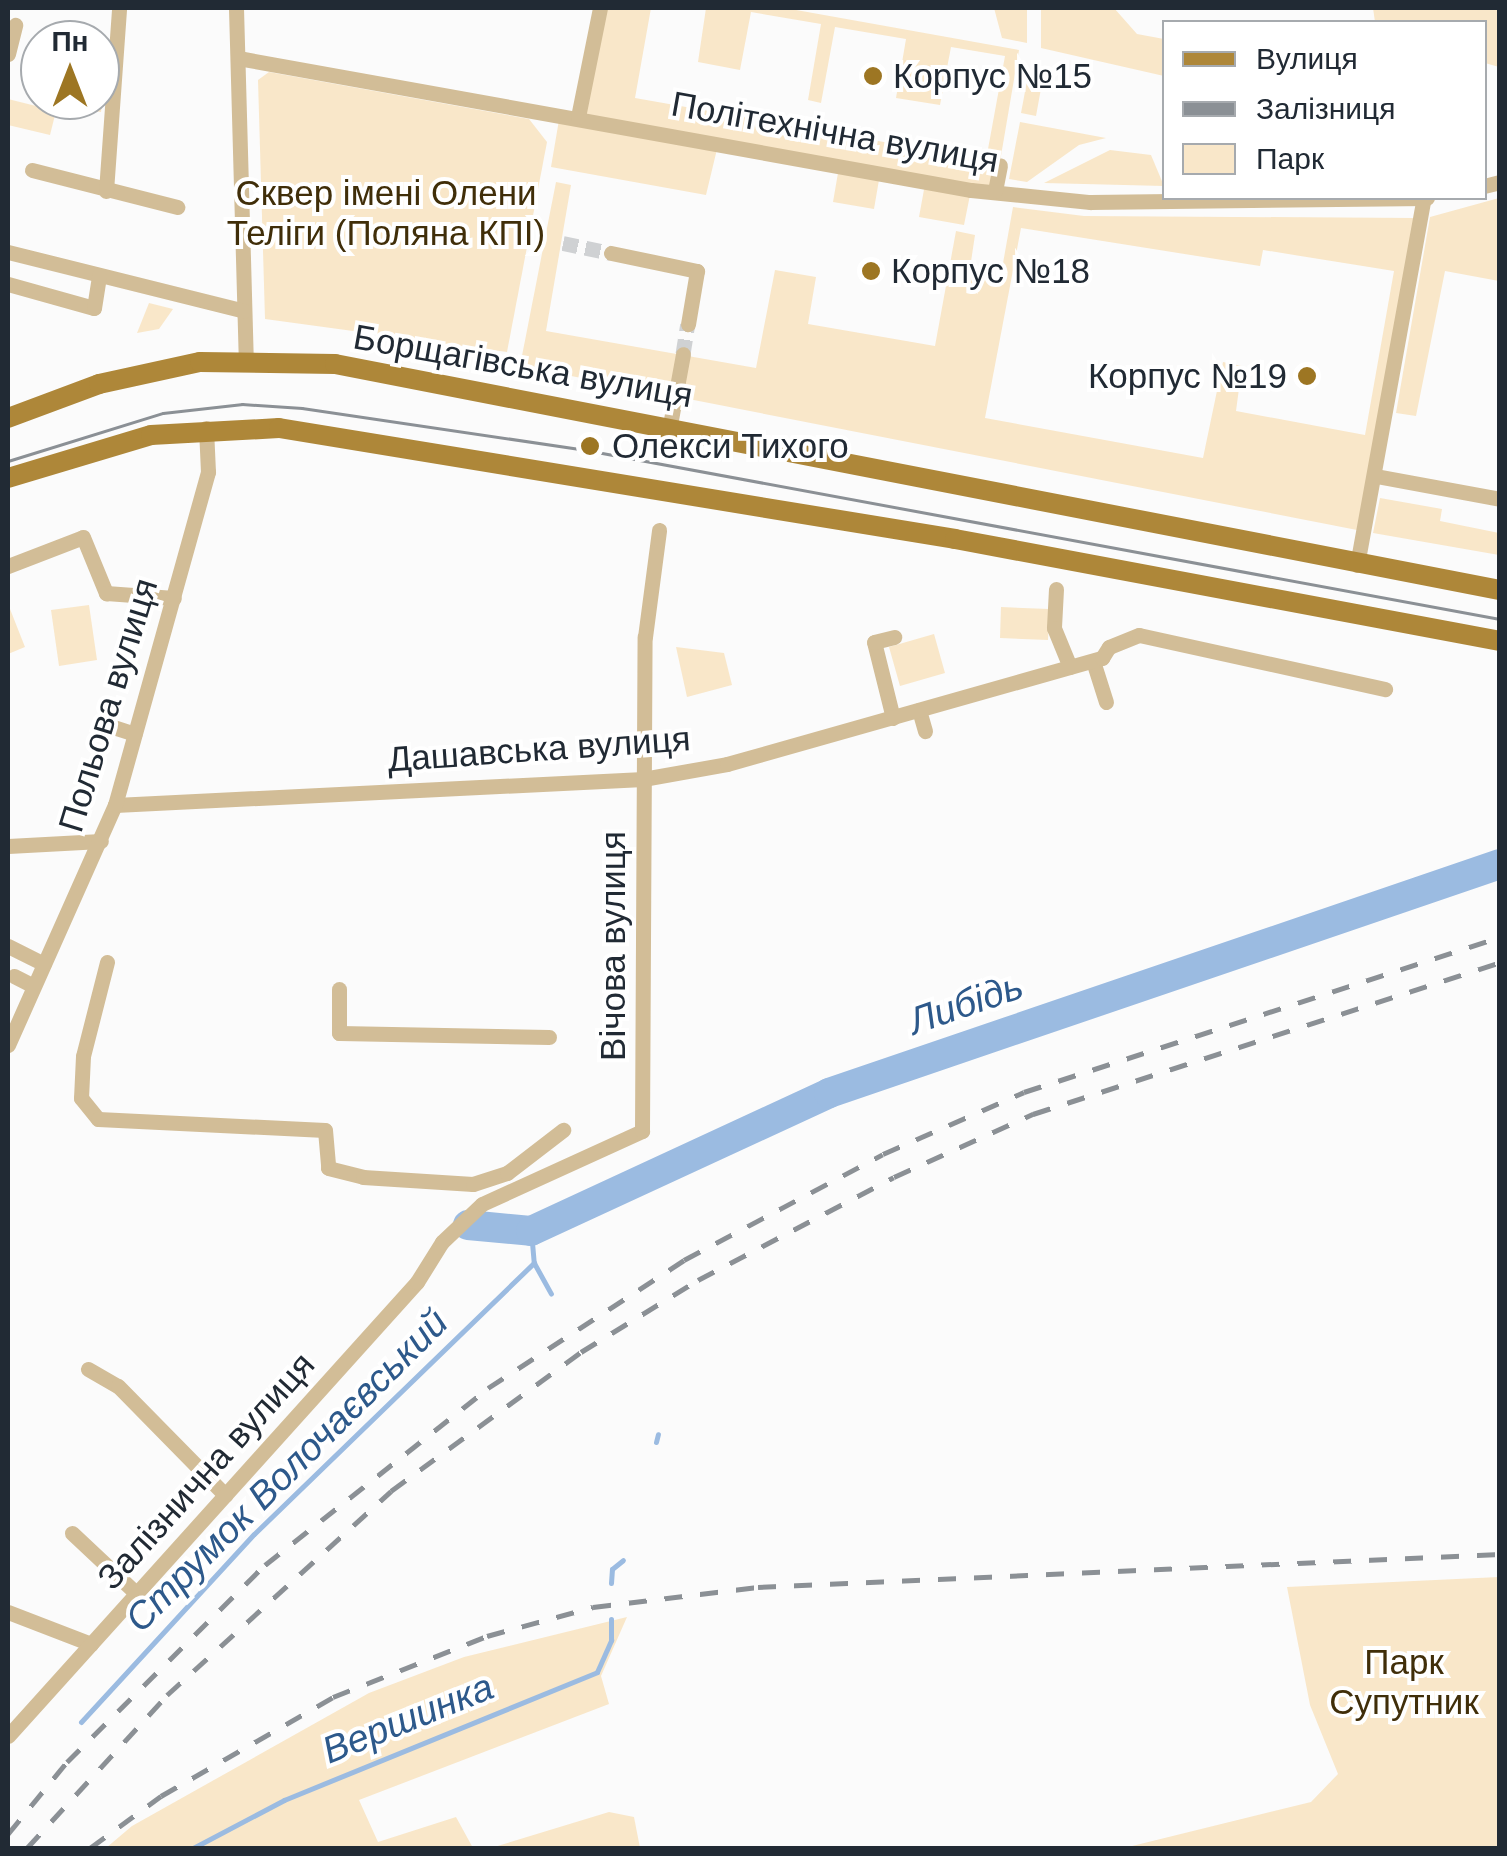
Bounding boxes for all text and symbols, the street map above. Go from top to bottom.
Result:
north arrow [20,20,120,120]
legend [1162,20,1487,200]
text: Пн [51,26,89,57]
text: Вулиця [1256,42,1358,75]
place label: Корпус №15 [893,55,1092,97]
marker: Корпус №15 [862,65,884,87]
street label: Політехнічна вулиця [668,83,1002,181]
text: Залізниця [1256,92,1395,125]
text: Парк [1256,142,1324,175]
park label: Сквер імені Олени Теліги (Поляна КПІ) [227,172,545,254]
place label: Корпус №18 [891,250,1090,292]
marker: Корпус №18 [860,260,882,282]
street label: Борщагівська вулиця [350,316,696,416]
place label: Корпус №19 [1088,355,1287,397]
marker: Корпус №19 [1296,365,1318,387]
place label: Олекси Тихого [612,425,849,467]
marker: Олекси Тихого [577,433,603,459]
street label: Польова вулиця [49,573,167,837]
street label: Дашавська вулиця [386,717,692,781]
street label: Вічова вулиця [592,831,634,1061]
water label: Либідь [903,963,1029,1045]
water label: Струмок Волочаєвський [116,1300,458,1642]
street label: Залізнична вулиця [89,1344,323,1598]
park label: Парк Супутник [1329,1641,1479,1723]
water label: Вершинка [316,1664,500,1774]

